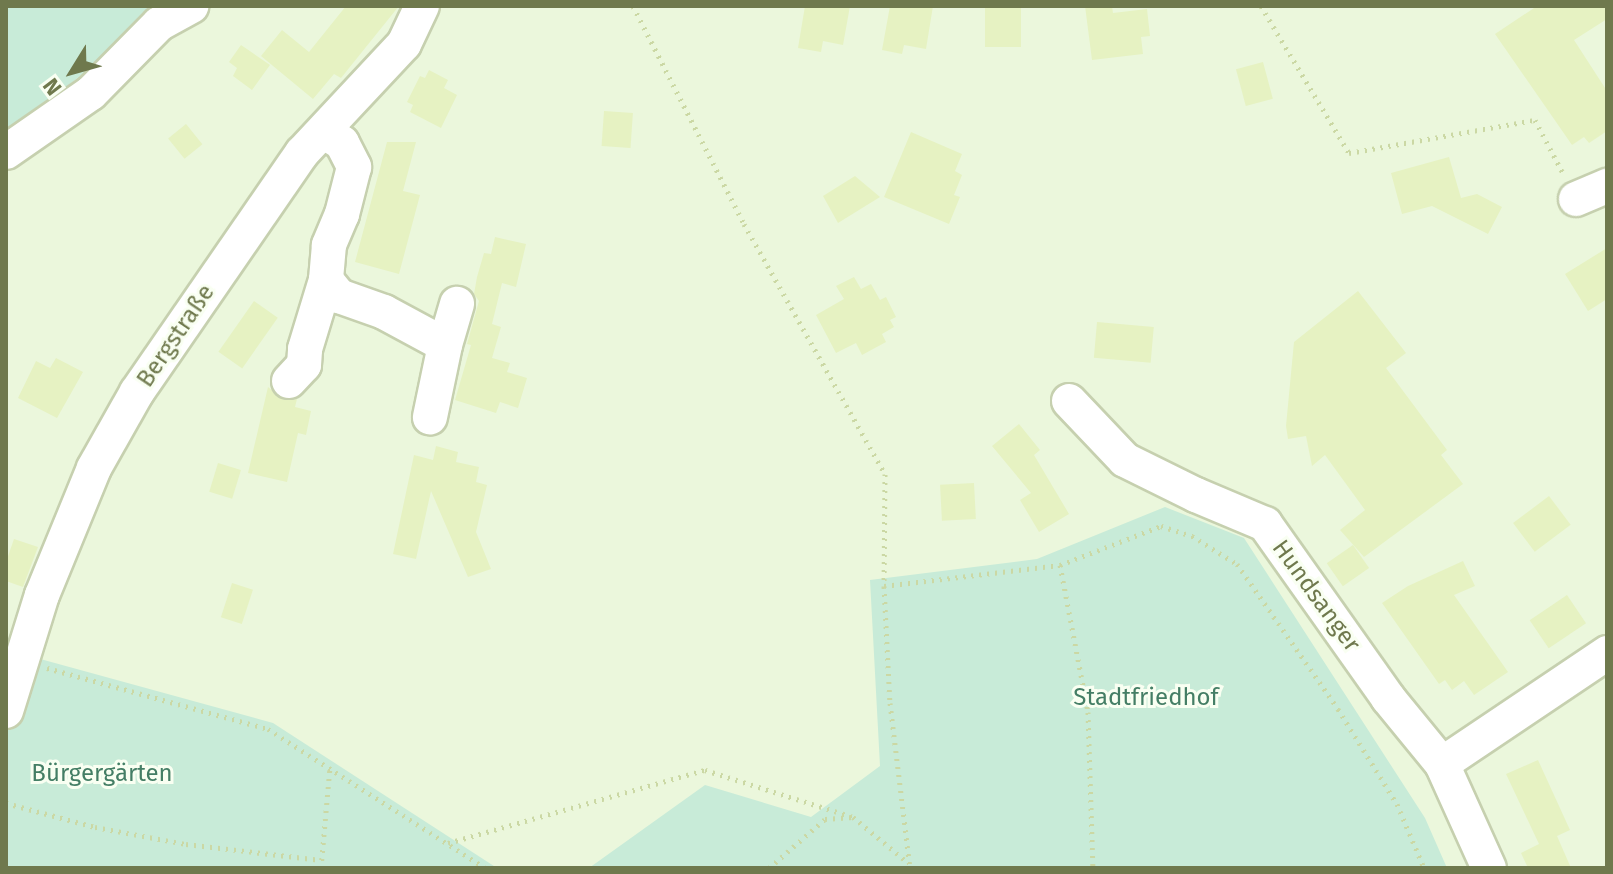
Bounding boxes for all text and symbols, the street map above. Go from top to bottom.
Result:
north arrow [32,32,112,112]
text: N [37,73,68,101]
street label: Bergstraße [131,279,221,393]
street label: Hundsanger [1266,534,1366,658]
park label: Stadtfriedhof [1073,684,1219,712]
park label: Bürgergärten [31,760,173,788]

